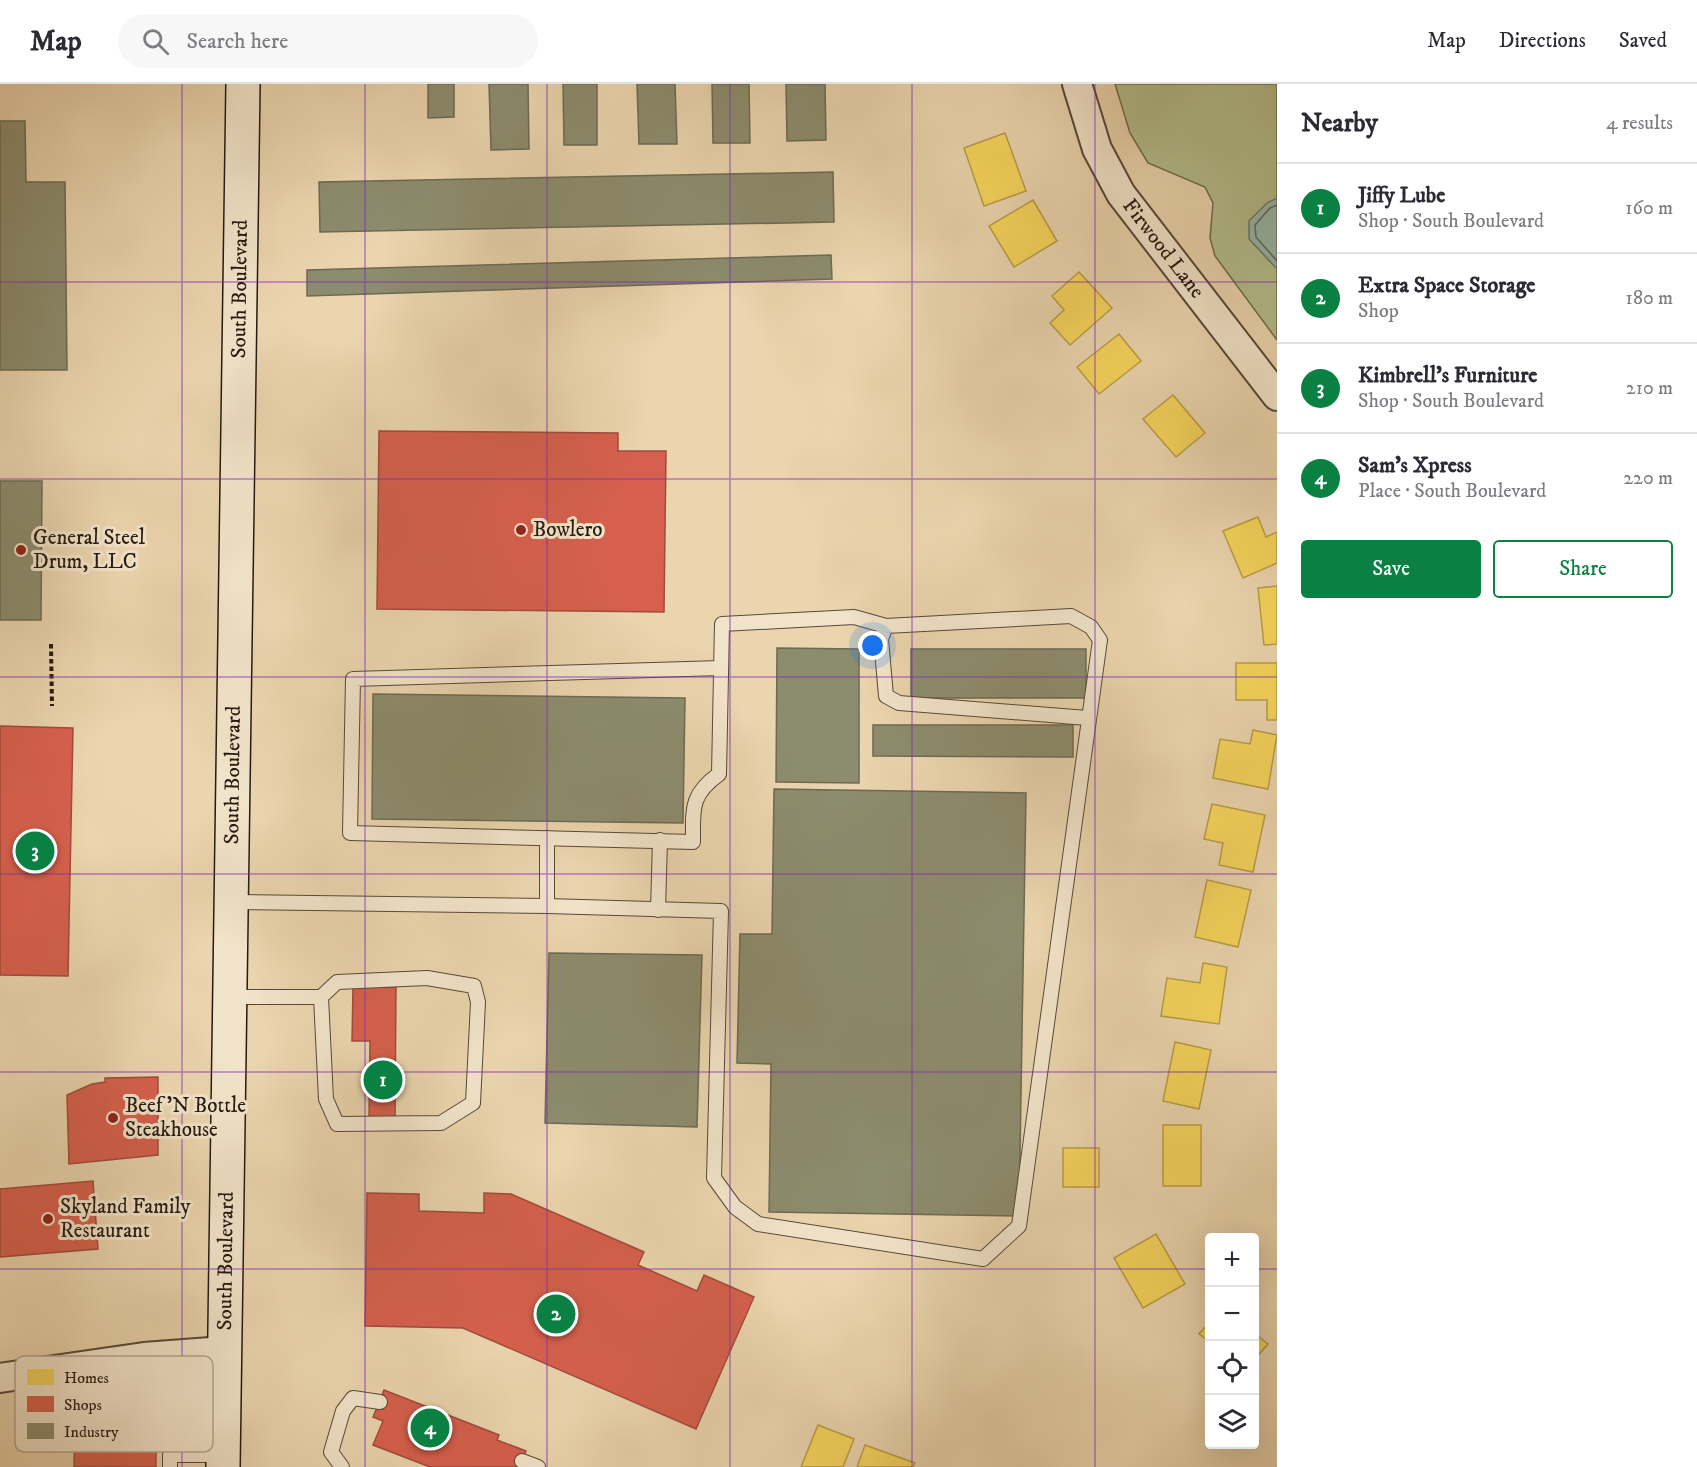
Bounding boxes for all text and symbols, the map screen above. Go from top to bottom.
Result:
search box [118,14,538,68]
text: Map [30,24,82,59]
icon: search [139,25,172,58]
text: Search here [187,28,288,55]
text: Map [1427,28,1466,54]
text: Directions [1499,28,1586,54]
text: Saved [1619,28,1667,54]
text: Nearby [1301,107,1378,140]
text: 4 results [1606,111,1673,136]
text: Jiffy Lube [1358,182,1445,209]
street label: Firwood Lane [1117,194,1210,304]
text: 1 [1317,196,1324,221]
text: 160 m [1625,196,1673,221]
text: Shop · South Boulevard [1358,209,1544,234]
street label: South Boulevard [226,219,254,359]
text: Extra Space Storage [1358,272,1535,299]
text: 2 [1316,286,1325,311]
text: 180 m [1626,286,1673,311]
text: Shop [1358,299,1399,324]
text: Kimbrell's Furniture [1358,362,1537,389]
text: 3 [1317,376,1324,401]
text: 210 m [1626,376,1673,401]
text: Shop · South Boulevard [1358,389,1544,414]
text: Sam's Xpress [1358,452,1472,479]
text: 4 [1315,466,1326,491]
text: 220 m [1623,466,1673,491]
text: Place · South Boulevard [1358,479,1546,504]
place label: Bowlero [533,517,602,543]
marker: Bowlero [514,523,528,537]
place label: General Steel Drum, LLC [33,525,146,575]
button: Save [1301,540,1481,598]
button: Share [1493,540,1673,598]
marker: General Steel Drum, LLC [14,543,28,557]
your location [858,631,887,660]
street label: South Boulevard [219,705,247,845]
pin: 3 [15,828,54,873]
pin: 1 [364,1058,403,1102]
place label: Beef 'N Bottle Steakhouse [125,1093,246,1143]
marker: Beef 'N Bottle Steakhouse [106,1111,120,1125]
street label: South Boulevard [212,1191,240,1331]
place label: Skyland Family Restaurant [60,1194,192,1244]
marker: Skyland Family Restaurant [41,1212,55,1226]
map controls [1205,1233,1259,1449]
button: + [1205,1233,1259,1287]
button: − [1205,1287,1259,1341]
pin: 2 [536,1292,576,1336]
button: locate [1205,1341,1259,1395]
legend [15,1356,213,1452]
text: Homes [64,1368,109,1388]
text: Shops [64,1395,102,1415]
button: layers [1205,1395,1259,1449]
pin: 4 [410,1406,450,1450]
text: Industry [64,1422,119,1442]

